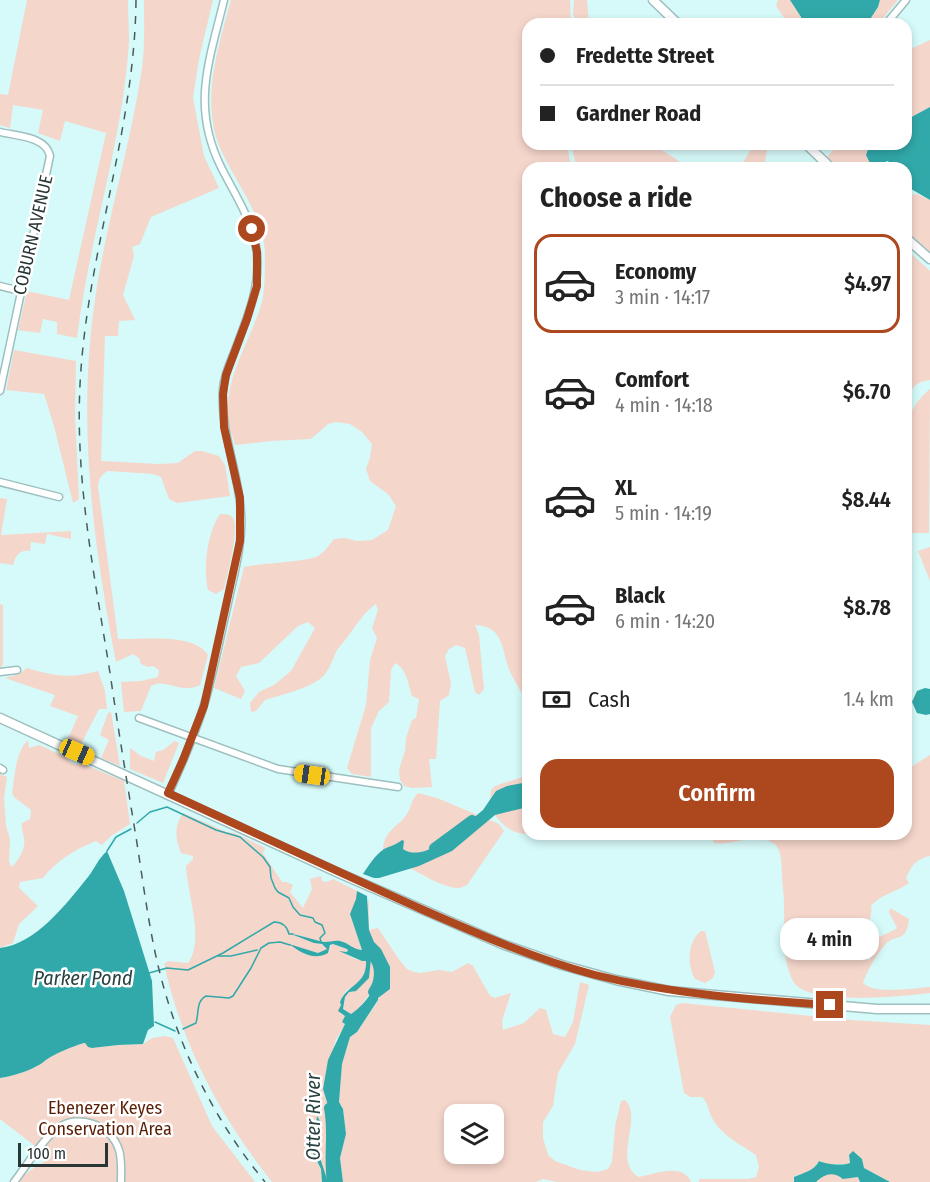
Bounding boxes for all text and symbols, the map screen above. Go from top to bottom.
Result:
text: Fredette Street [576,42,714,69]
text: Gardner Road [576,100,701,127]
street label: COBURN AVENUE [9,173,57,297]
text: Choose a ride [540,182,692,214]
route start [238,215,265,242]
icon: car [543,257,597,311]
text: Economy [615,258,696,285]
text: $4.97 [844,270,891,297]
text: 3 min · 14:17 [615,285,710,309]
icon: car [543,365,597,419]
text: Comfort [615,366,689,393]
text: $6.70 [843,378,891,405]
text: 4 min · 14:18 [615,393,713,417]
icon: car [543,473,597,527]
text: XL [615,474,637,501]
text: $8.44 [842,486,891,513]
text: 5 min · 14:19 [615,501,712,525]
icon: car [543,581,597,635]
text: Black [615,582,665,609]
text: $8.78 [843,594,891,621]
text: 6 min · 14:20 [615,609,715,633]
icon: cash [540,683,573,716]
text: Cash [588,686,631,713]
text: 1.4 km [844,687,894,711]
car [57,736,97,768]
button: Confirm [540,759,894,828]
car [293,764,331,786]
callout: 4 min [780,918,880,960]
text: 4 min [807,927,852,951]
water label: Parker Pond [33,966,133,990]
route end [816,991,843,1018]
water label: Otter River [301,1072,325,1161]
park label: Ebenezer Keyes Conservation Area [38,1097,172,1140]
map controls [444,1104,504,1164]
button: layers [444,1104,504,1164]
scale bar [18,1140,108,1168]
text: 100 m [27,1144,66,1163]

